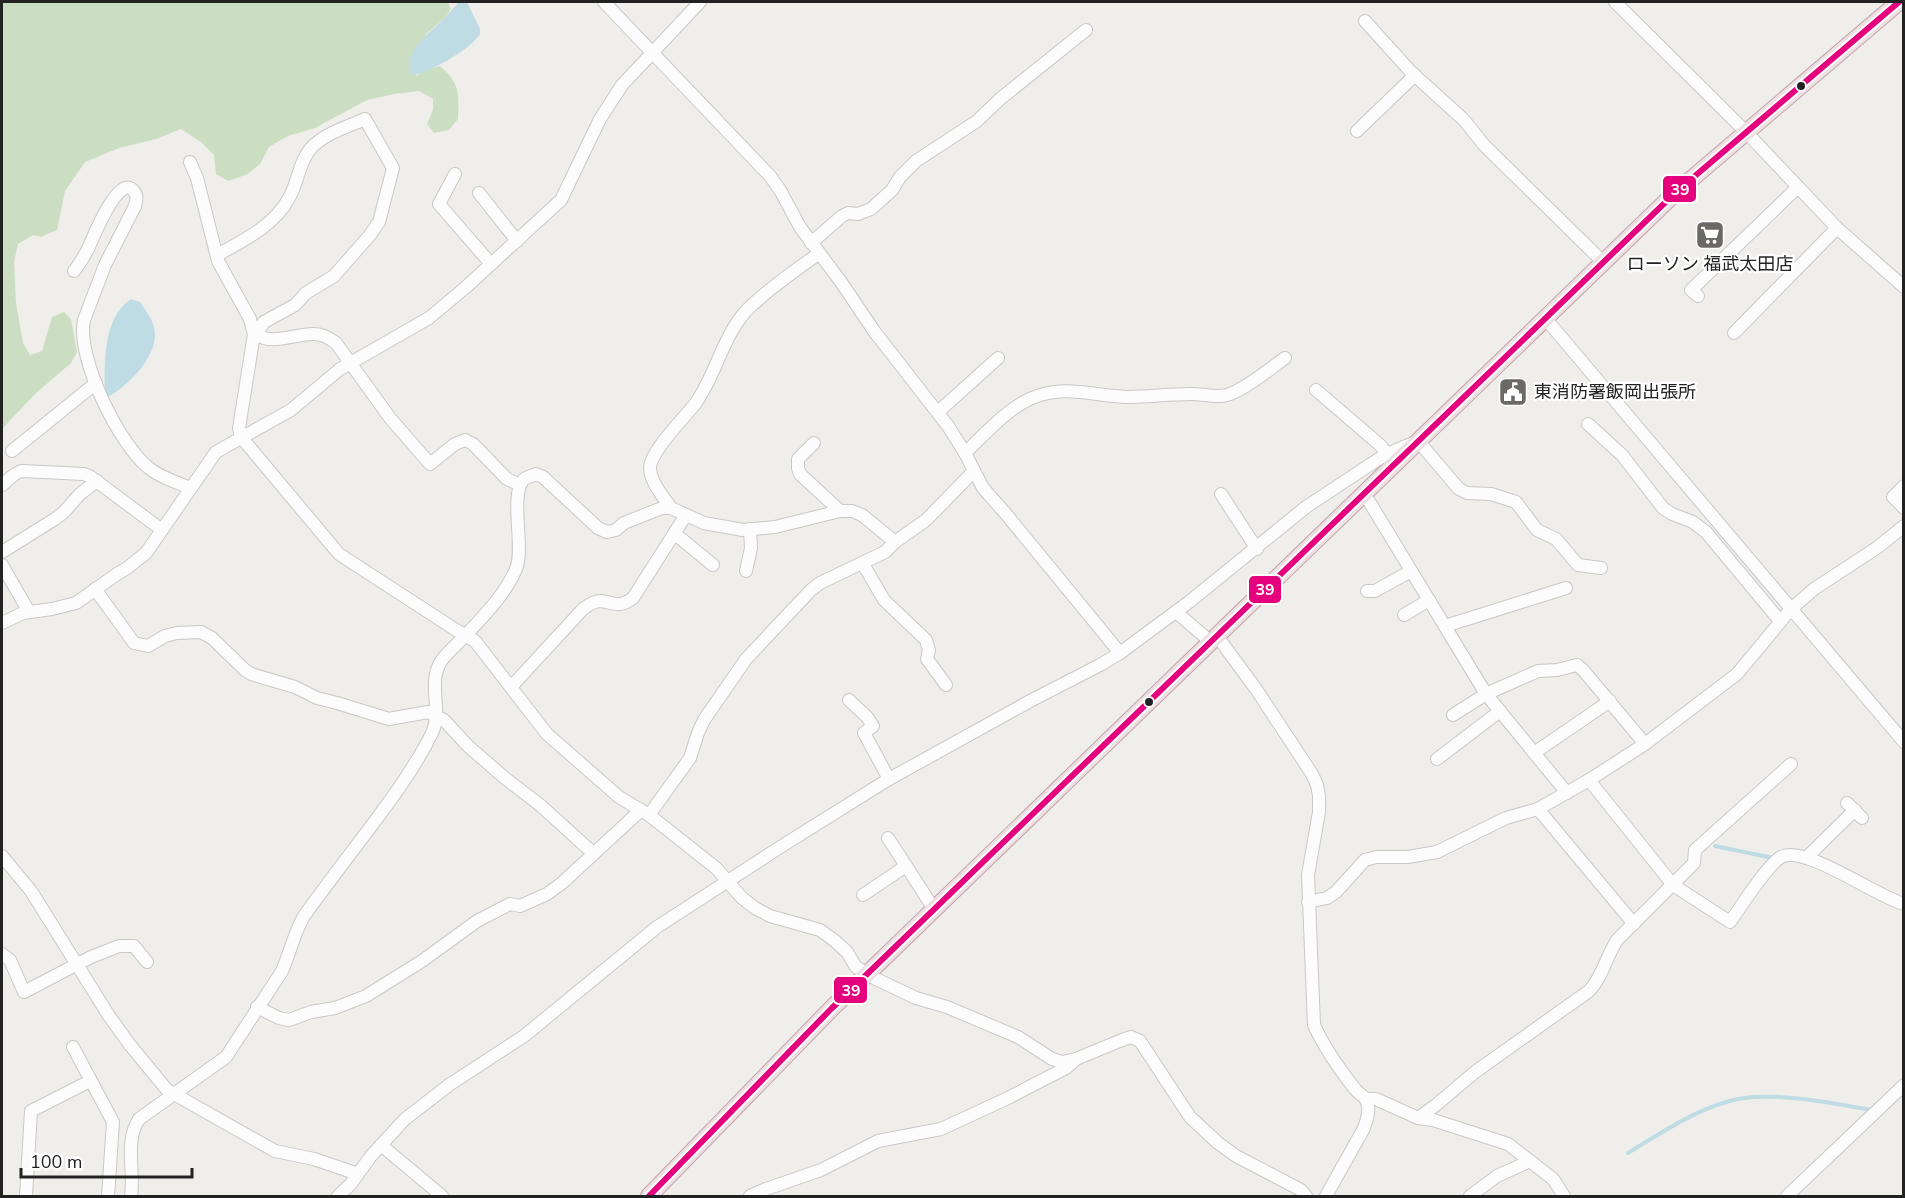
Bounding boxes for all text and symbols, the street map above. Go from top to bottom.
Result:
unlabelled marker [1795,80,1807,92]
line badge: 39 [1662,175,1697,203]
text: 39 [1670,179,1690,201]
supermarket icon: ローソン 福武太田店 [1694,219,1726,251]
place label: ローソン 福武太田店 [1627,252,1793,276]
public building icon: 東消防署飯岡出張所 [1497,376,1529,408]
place label: 東消防署飯岡出張所 [1534,380,1696,404]
line badge: 39 [1248,575,1282,604]
text: 39 [1255,579,1275,601]
unlabelled marker [1143,696,1155,708]
line badge: 39 [833,976,868,1004]
text: 39 [841,980,861,1002]
scale bar [21,1141,192,1179]
text: 100 m [30,1150,82,1174]

